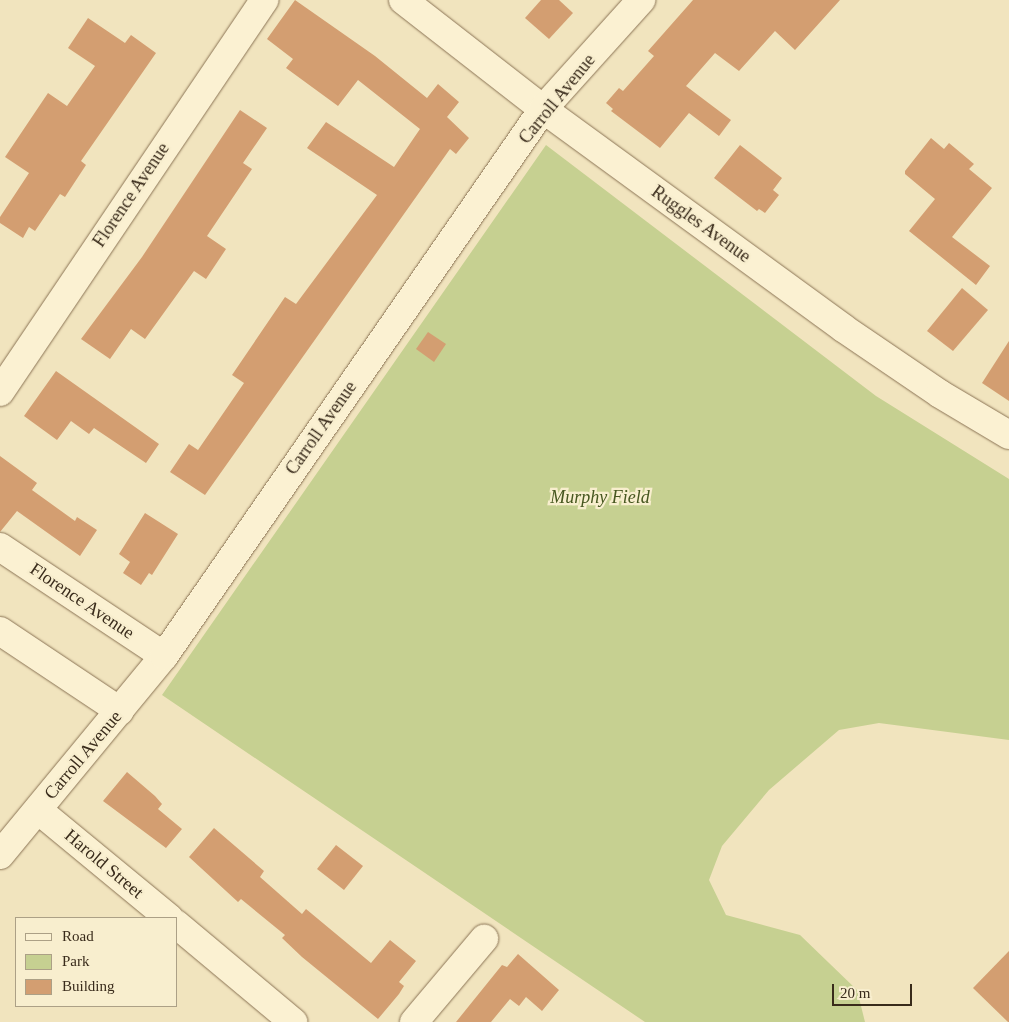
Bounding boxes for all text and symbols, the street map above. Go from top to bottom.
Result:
street label: Carroll Avenue [514,49,600,149]
street label: Florence Avenue [88,138,174,252]
street label: Ruggles Avenue [647,181,755,267]
street label: Carroll Avenue [281,377,361,479]
park label: Murphy Field [550,486,650,508]
street label: Florence Avenue [25,558,139,644]
street label: Carroll Avenue [39,706,127,804]
street label: Harold Street [60,825,148,903]
legend [15,917,178,1007]
text: Road [62,928,94,944]
text: Park [62,953,90,969]
scale bar [834,974,914,1006]
text: Building [62,978,115,994]
text: 20 m [840,985,870,1001]

